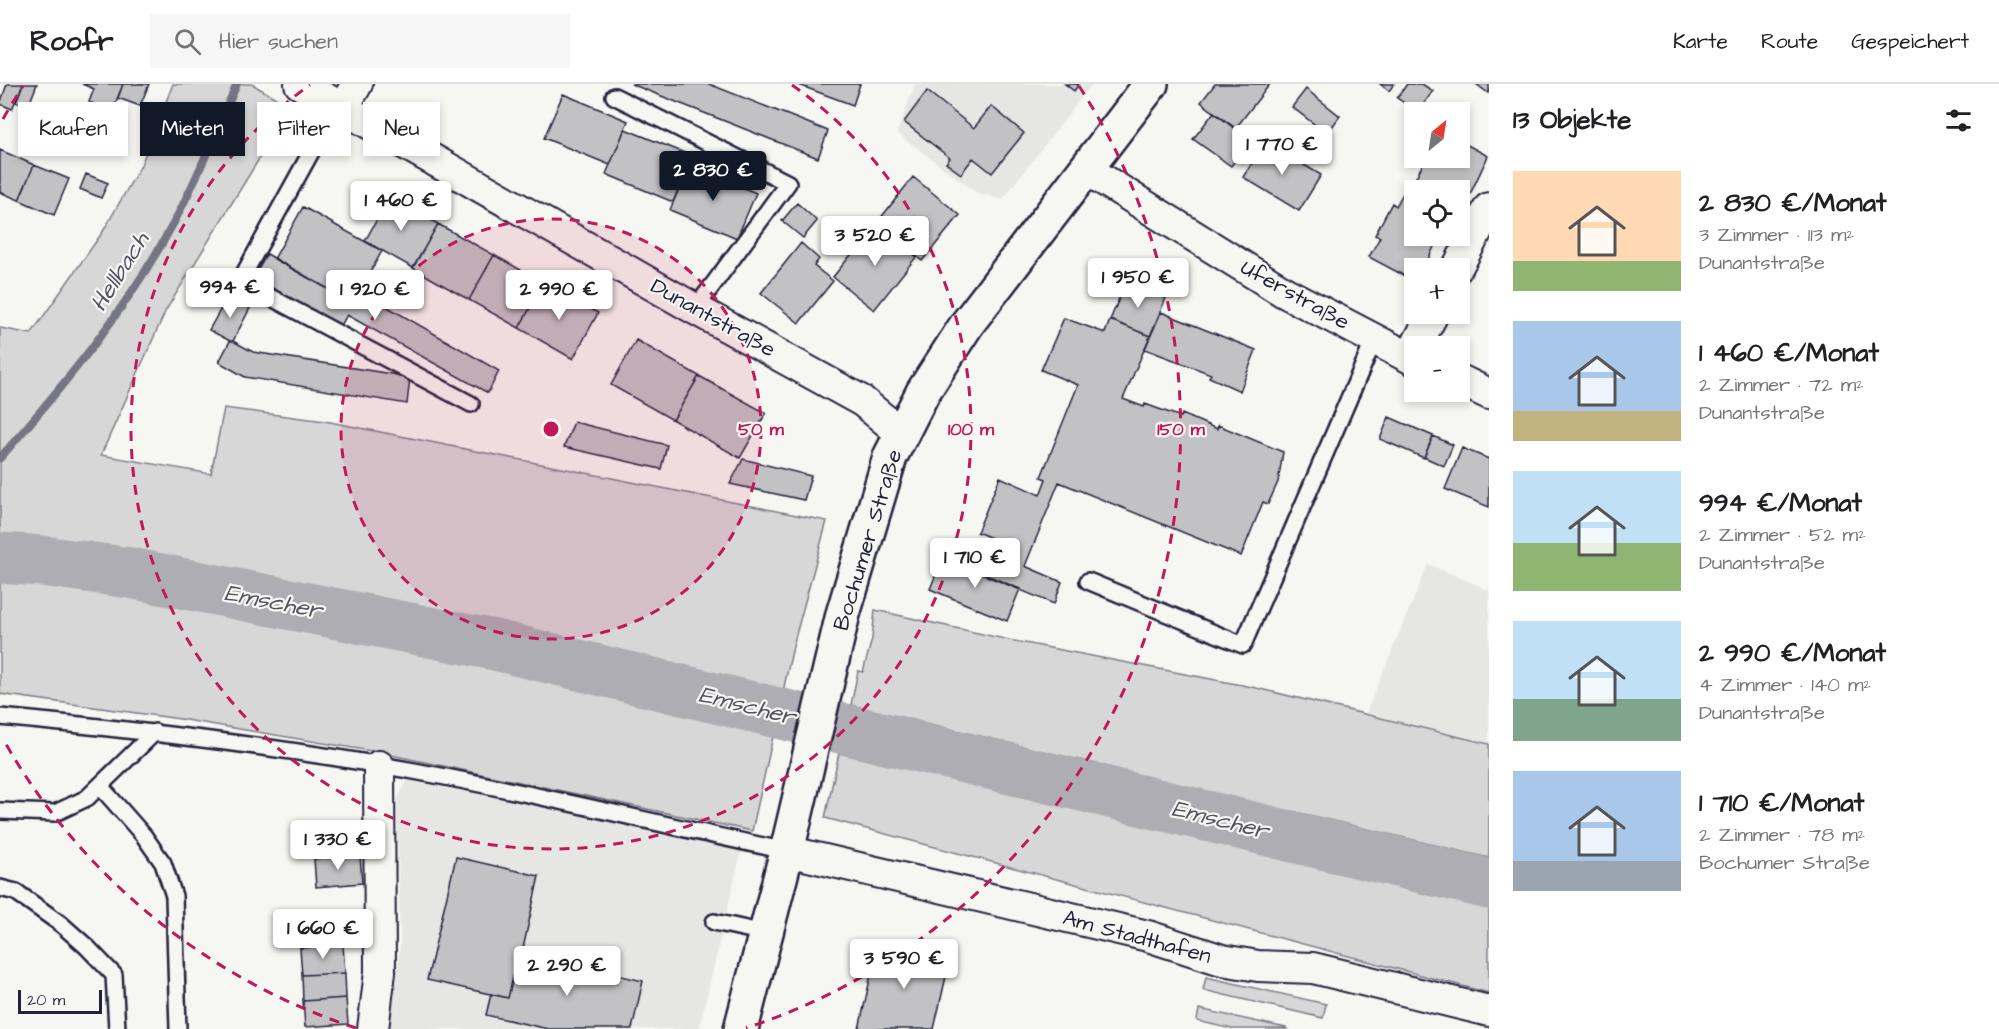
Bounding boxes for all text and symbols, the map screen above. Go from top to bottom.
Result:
search box [150,14,570,68]
text: Roofr [30,22,114,61]
icon: search [171,25,204,58]
text: Hier suchen [219,26,338,57]
text: Karte [1673,27,1728,56]
text: Route [1761,27,1818,56]
text: Gespeichert [1851,27,1969,56]
chip: Kaufen [18,102,128,156]
chip: Mieten [140,102,245,156]
chip: Filter [257,102,351,156]
chip: Neu [363,102,440,156]
north arrow [1404,102,1470,168]
map controls [1404,102,1470,402]
text: 13 Objekte [1513,102,1631,138]
icon: filters [1942,104,1975,137]
pin: 1 770 € [1227,125,1337,176]
text: 1 770 € [1246,130,1318,158]
pin: 2 830 € [658,151,768,202]
text: 2 830 € [673,156,753,184]
button: locate [1404,180,1470,246]
pin: 1 460 € [346,181,456,232]
text: 2 830 €/Monat [1699,185,1887,221]
text: 1 460 € [364,186,438,214]
icon: home [1561,195,1633,267]
pin: 3 520 € [820,216,930,267]
text: 3 520 € [835,221,915,249]
text: 3 Zimmer · 113 m² [1699,221,1854,249]
water label: Hellbach [82,225,158,318]
text: Dunantstraße [1699,249,1825,277]
street label: Uferstraße [1235,252,1355,338]
pin: 1 950 € [1083,258,1193,309]
button: + [1404,258,1470,324]
text: 1 950 € [1102,263,1174,291]
pin: 994 € [188,268,272,319]
pin: 1 920 € [320,270,430,321]
pin: 2 990 € [504,270,614,321]
street label: Dunantstraße [645,271,781,365]
text: 994 € [200,273,260,301]
text: 1 920 € [340,275,410,303]
text: 2 990 € [520,275,598,303]
text: 1 460 €/Monat [1699,335,1879,371]
button: − [1404,336,1470,402]
icon: home [1561,345,1633,417]
text: 2 Zimmer · 72 m² [1699,371,1864,399]
text: Dunantstraße [1699,399,1825,427]
text: 50 m [738,417,785,442]
text: 100 m [948,417,995,442]
text: 150 m [1157,417,1206,442]
centre of rings [541,419,561,439]
street label: Bochumer Straße [826,446,910,634]
text: 994 €/Monat [1699,485,1862,521]
icon: home [1561,495,1633,567]
text: 2 Zimmer · 52 m² [1699,521,1866,549]
pin: 1 710 € [920,538,1030,589]
text: 1 710 € [944,543,1006,571]
text: Dunantstraße [1699,549,1825,577]
water label: Emscher [222,576,327,629]
text: 2 990 €/Monat [1699,635,1886,671]
icon: home [1561,645,1633,717]
text: 4 Zimmer · 140 m² [1699,671,1871,699]
water label: Emscher [695,678,801,735]
text: Dunantstraße [1699,699,1825,727]
text: 1 710 €/Monat [1699,785,1864,821]
water label: Emscher [1168,792,1274,849]
icon: home [1561,795,1633,867]
pin: 1 330 € [283,820,393,871]
text: 2 Zimmer · 78 m² [1699,821,1865,849]
text: 1 330 € [304,825,372,853]
text: Bochumer Straße [1699,849,1870,877]
street label: Am Stadthafen [1059,902,1215,972]
pin: 1 660 € [268,909,378,960]
text: 1 660 € [287,914,359,942]
pin: 3 590 € [849,939,959,990]
text: 3 590 € [864,944,944,972]
pin: 2 290 € [512,946,622,997]
text: 2 290 € [528,951,606,979]
scale bar [18,987,102,1014]
text: 20 m [27,989,65,1011]

